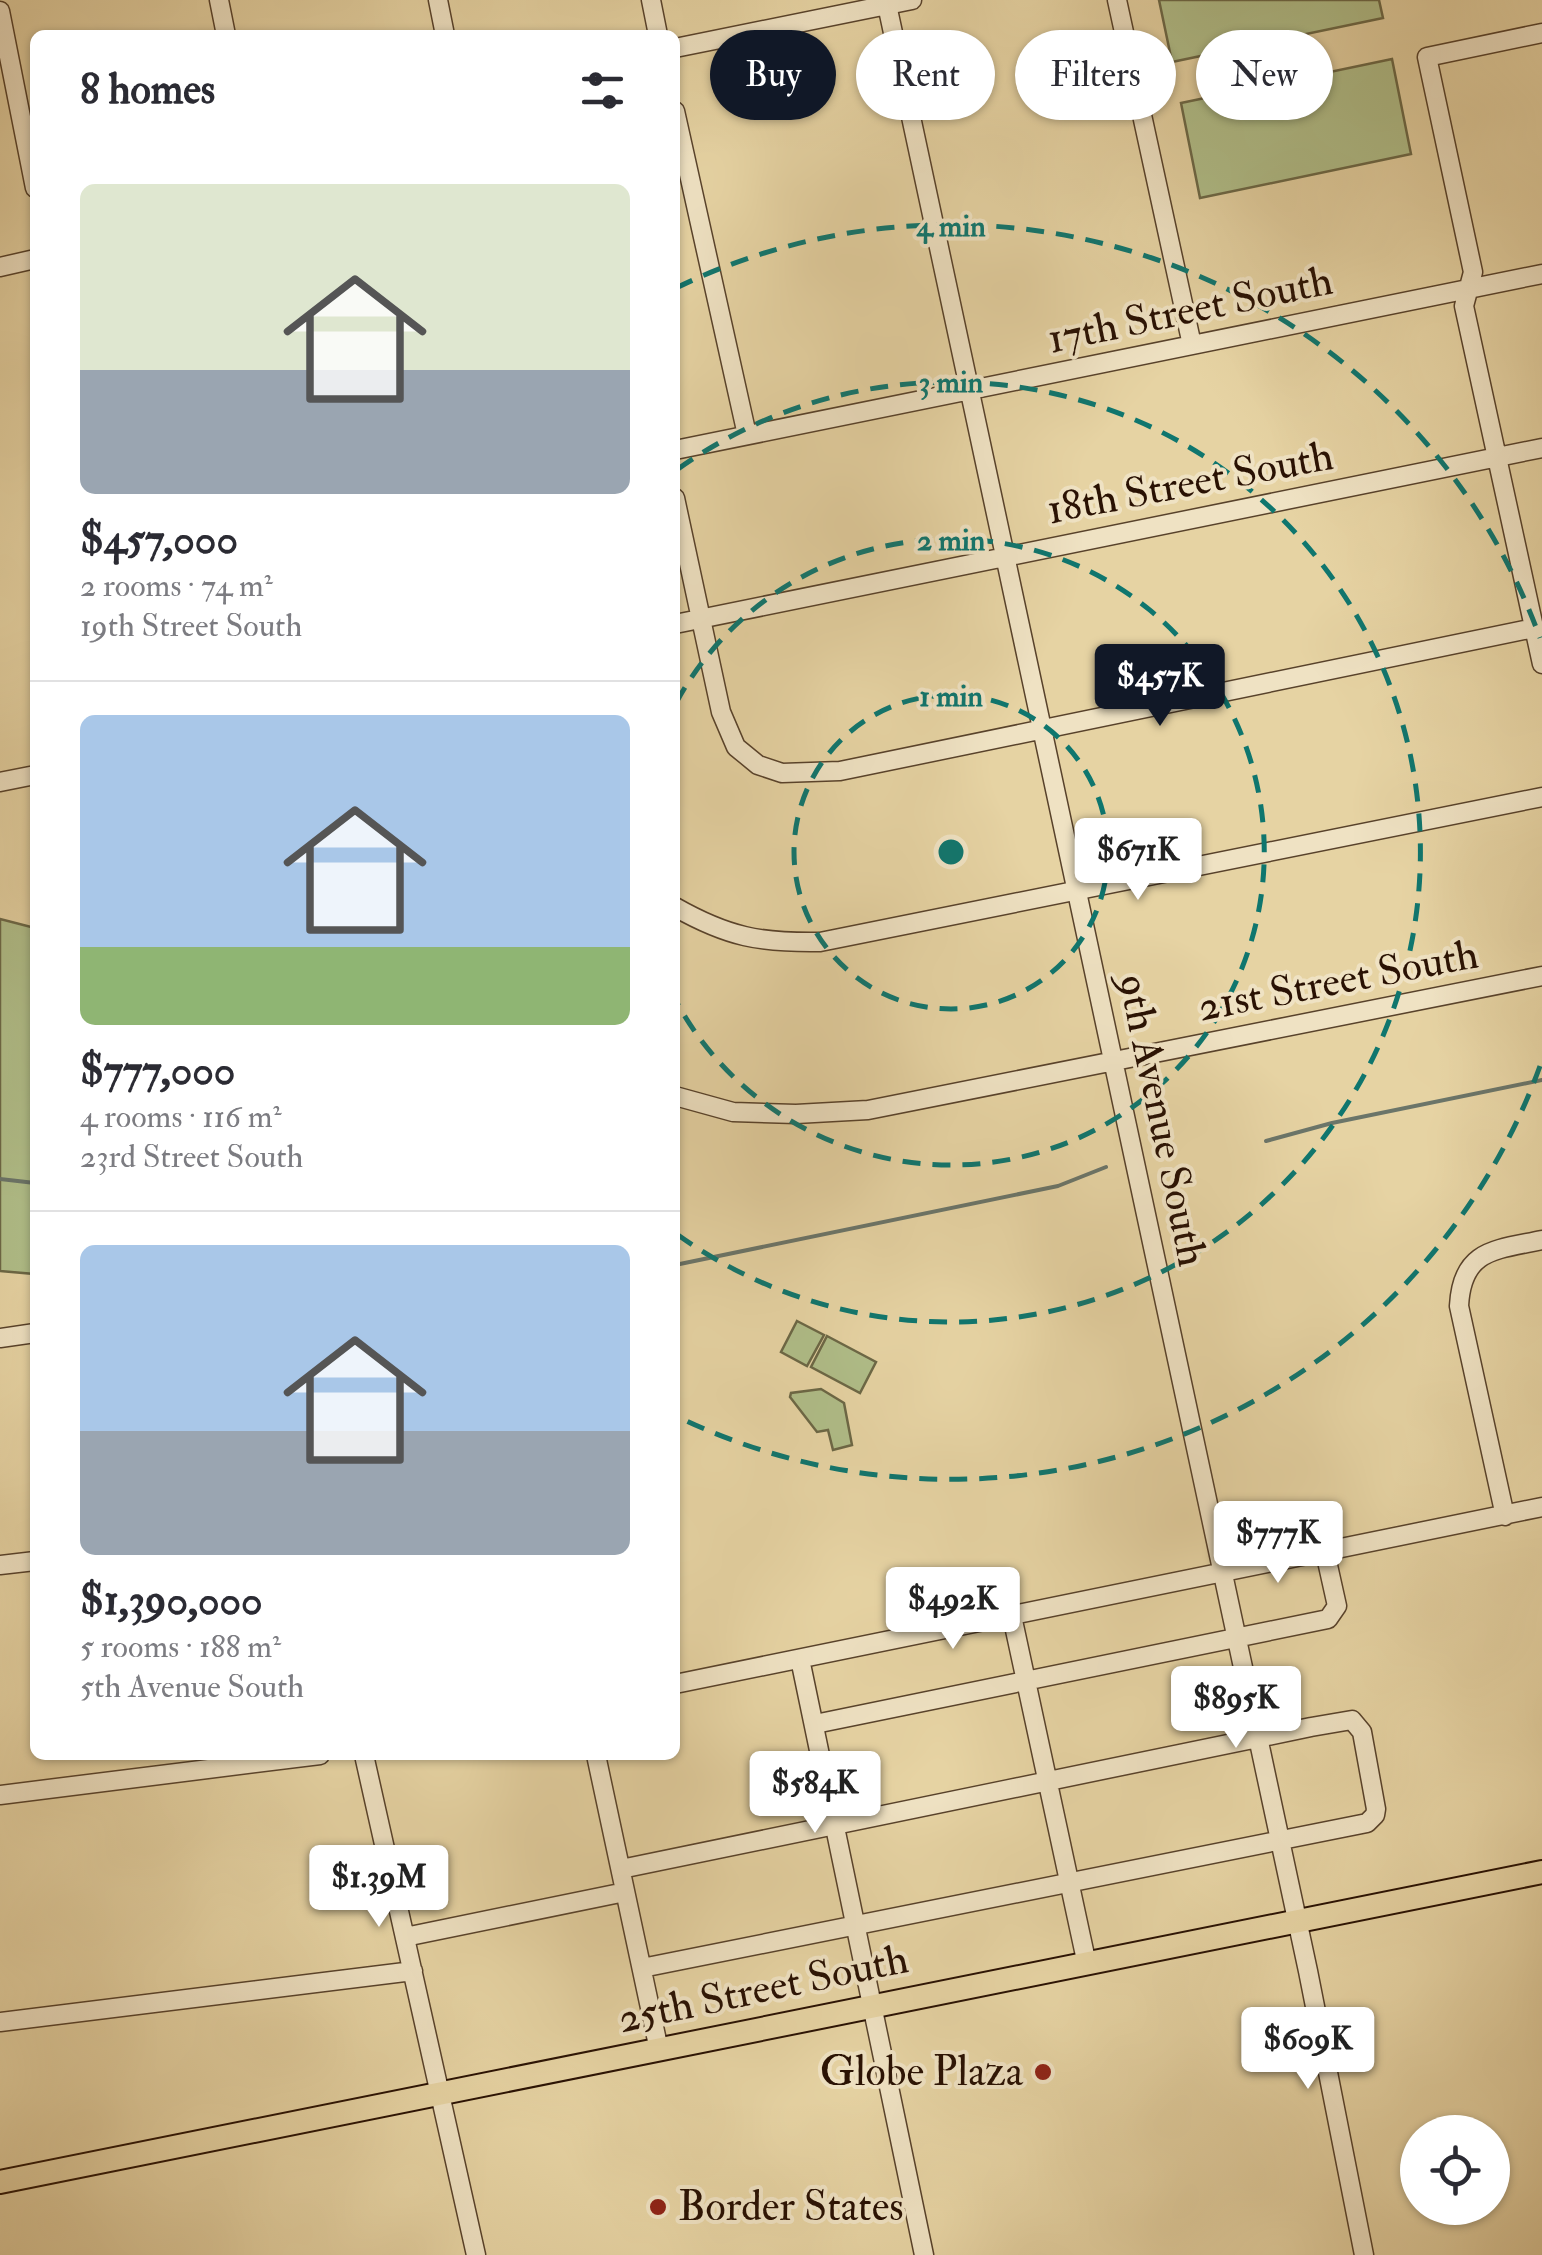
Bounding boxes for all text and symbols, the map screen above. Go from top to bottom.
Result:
chip: Buy [710,30,836,120]
chip: Rent [856,30,995,120]
chip: Filters [1015,30,1176,120]
chip: New [1196,30,1333,120]
icon: filters [575,63,630,118]
text: 8 homes [80,64,215,116]
text: 4 min [915,208,986,245]
icon: home [265,249,445,429]
street label: 17th Street South [1043,254,1337,366]
text: 3 min [919,364,984,401]
street label: 18th Street South [1043,430,1337,536]
text: $457,000 [80,514,238,566]
text: 2 min [917,522,986,559]
text: 2 rooms · 74 m² [80,566,273,606]
text: 19th Street South [80,606,302,646]
pin: $457K [1090,644,1230,729]
text: $457K [1117,656,1203,696]
text: 1 min [919,678,983,715]
icon: home [265,780,445,960]
pin: $671K [1068,818,1208,903]
text: $671K [1097,830,1179,870]
centre of rings [933,834,969,870]
street label: 21st Street South [1194,928,1482,1034]
street label: 9th Avenue South [1105,966,1218,1271]
text: $777,000 [80,1045,235,1097]
text: 4 rooms · 116 m² [80,1097,282,1137]
text: 23rd Street South [80,1137,303,1177]
icon: home [265,1310,445,1490]
pin: $777K [1208,1501,1348,1586]
text: $777K [1236,1513,1320,1553]
pin: $492K [883,1567,1023,1652]
text: $1,390,000 [80,1575,262,1627]
text: $492K [908,1579,998,1619]
text: 5 rooms · 188 m² [80,1627,281,1667]
pin: $895K [1166,1666,1306,1751]
text: 5th Avenue South [80,1667,304,1707]
text: $895K [1193,1678,1279,1718]
pin: $584K [745,1751,885,1836]
text: $584K [772,1763,858,1803]
pin: $1.39M [298,1845,460,1930]
text: $1.39M [331,1857,427,1897]
street label: 25th Street South [613,1933,913,2045]
pin: $609K [1238,2007,1378,2092]
text: $609K [1263,2019,1353,2059]
place label: Globe Plaza [820,2046,1024,2098]
marker: Globe Plaza [1032,2061,1054,2083]
map controls [1400,2115,1510,2225]
button: locate [1400,2115,1510,2225]
place label: Border States [678,2181,904,2233]
marker: Border States [647,2196,669,2218]

